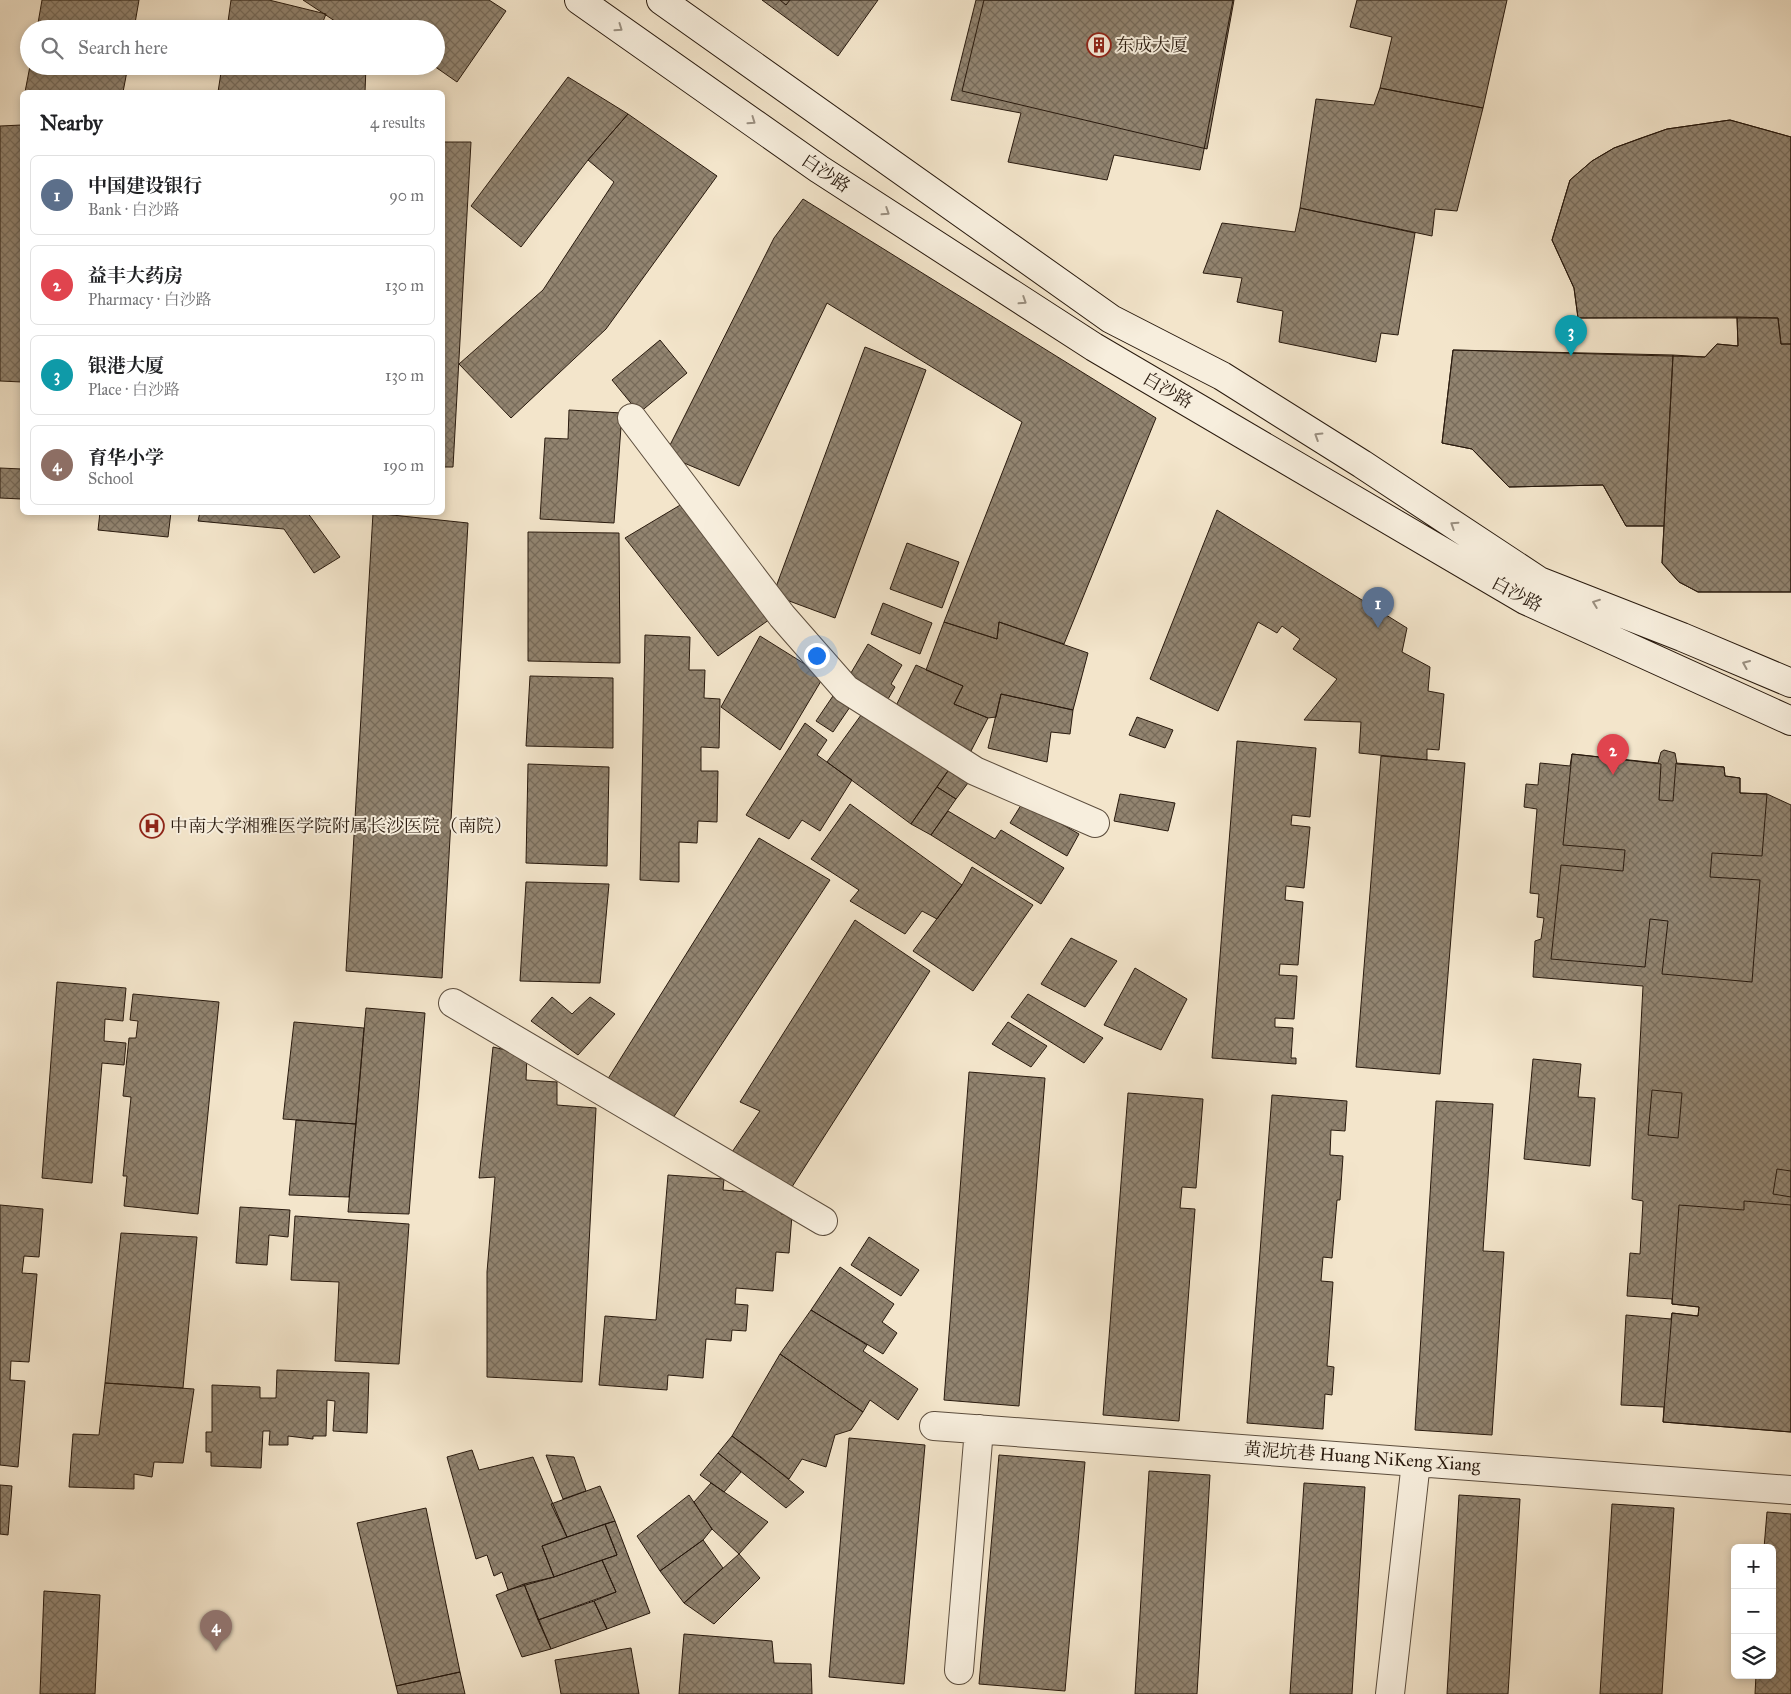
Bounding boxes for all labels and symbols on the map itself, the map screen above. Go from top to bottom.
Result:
one-way arrow [613,22,623,31]
building icon: 东成大厦 [1086,32,1112,58]
place label: 东成大厦 [1116,34,1188,56]
one-way arrow [746,116,755,124]
street label: 白沙路 [797,149,855,197]
one-way arrow [881,206,890,216]
one-way arrow [1017,295,1026,304]
pin: 3 [1555,315,1587,356]
street label: 白沙路 [1139,367,1197,413]
one-way arrow [1314,433,1323,443]
one-way arrow [1451,522,1460,531]
street label: 白沙路 [1488,572,1546,616]
pin: 1 [1362,587,1394,628]
one-way arrow [1592,599,1601,609]
your location [804,643,830,669]
one-way arrow [1742,660,1751,671]
pin: 2 [1597,734,1629,775]
hospital icon: 中南大学湘雅医学院附属长沙医院（南院） [139,813,165,839]
place label: 中南大学湘雅医学院附属长沙医院（南院） [170,815,512,837]
street label: 黄泥坑巷 Huang NiKeng Xiang [1243,1438,1482,1477]
pin: 4 [200,1610,232,1651]

